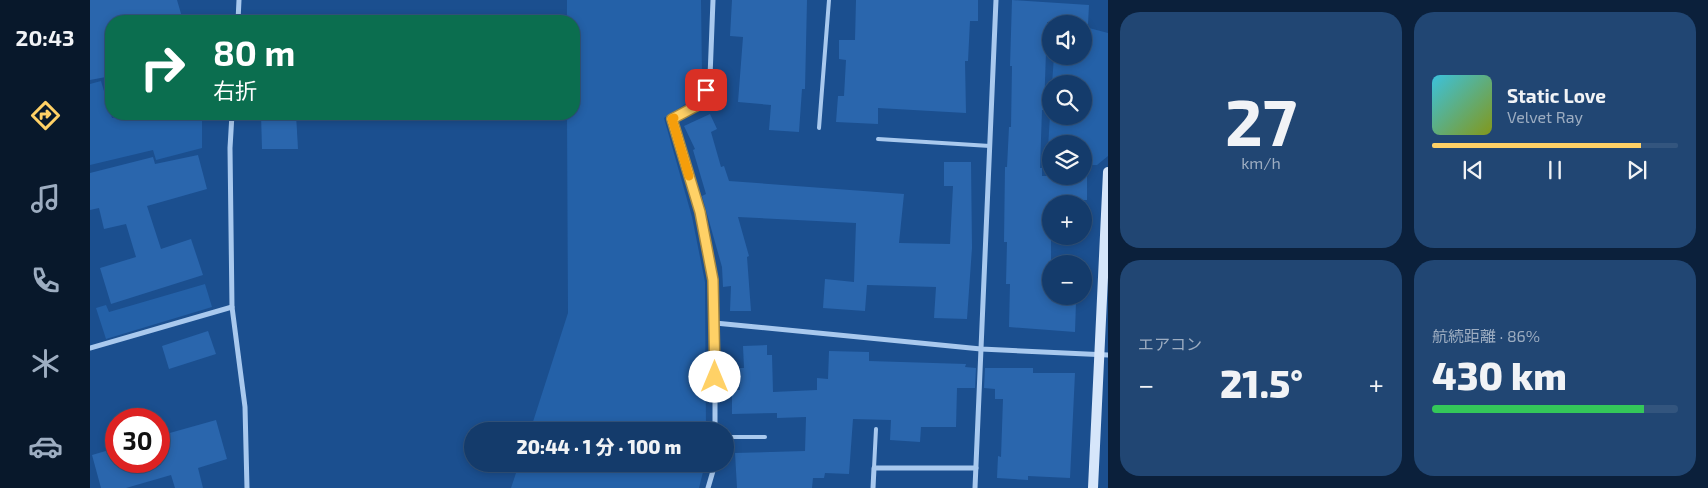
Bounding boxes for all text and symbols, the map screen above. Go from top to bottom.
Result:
map controls [1042,15,1092,305]
button: sound [1042,15,1092,65]
text: 20:43 [16,24,74,50]
text: 80 m [213,31,295,73]
icon: right [130,35,195,100]
pin [685,69,727,111]
button: search [1042,75,1092,125]
icon: arrive [692,76,720,104]
text: 右折 [213,77,257,103]
text: 27 [1225,81,1297,159]
text: Static Love [1507,84,1606,107]
icon: directions [28,98,63,133]
text: Velvet Ray [1507,107,1583,126]
button: layers [1042,135,1092,185]
text: km/h [1241,153,1281,172]
icon: previous [1459,156,1487,184]
icon: pause [1541,156,1569,184]
icon: next [1623,156,1651,184]
icon: music [28,181,63,216]
button: + [1042,195,1092,245]
button: − [1042,255,1092,305]
icon: phone [28,263,63,298]
text: 航続距離 · 86% [1432,326,1540,345]
text: エアコン [1138,334,1202,353]
icon: climate [28,346,63,381]
position arrow [688,350,740,402]
text: 430 km [1432,352,1567,398]
text: 21.5° [1220,360,1303,406]
text: − [1138,367,1154,401]
text: + [1369,367,1384,401]
speed limit sign: 30 [105,408,170,473]
icon: car [28,429,63,464]
text: 20:44 · 1 分 · 100 m [517,435,681,458]

